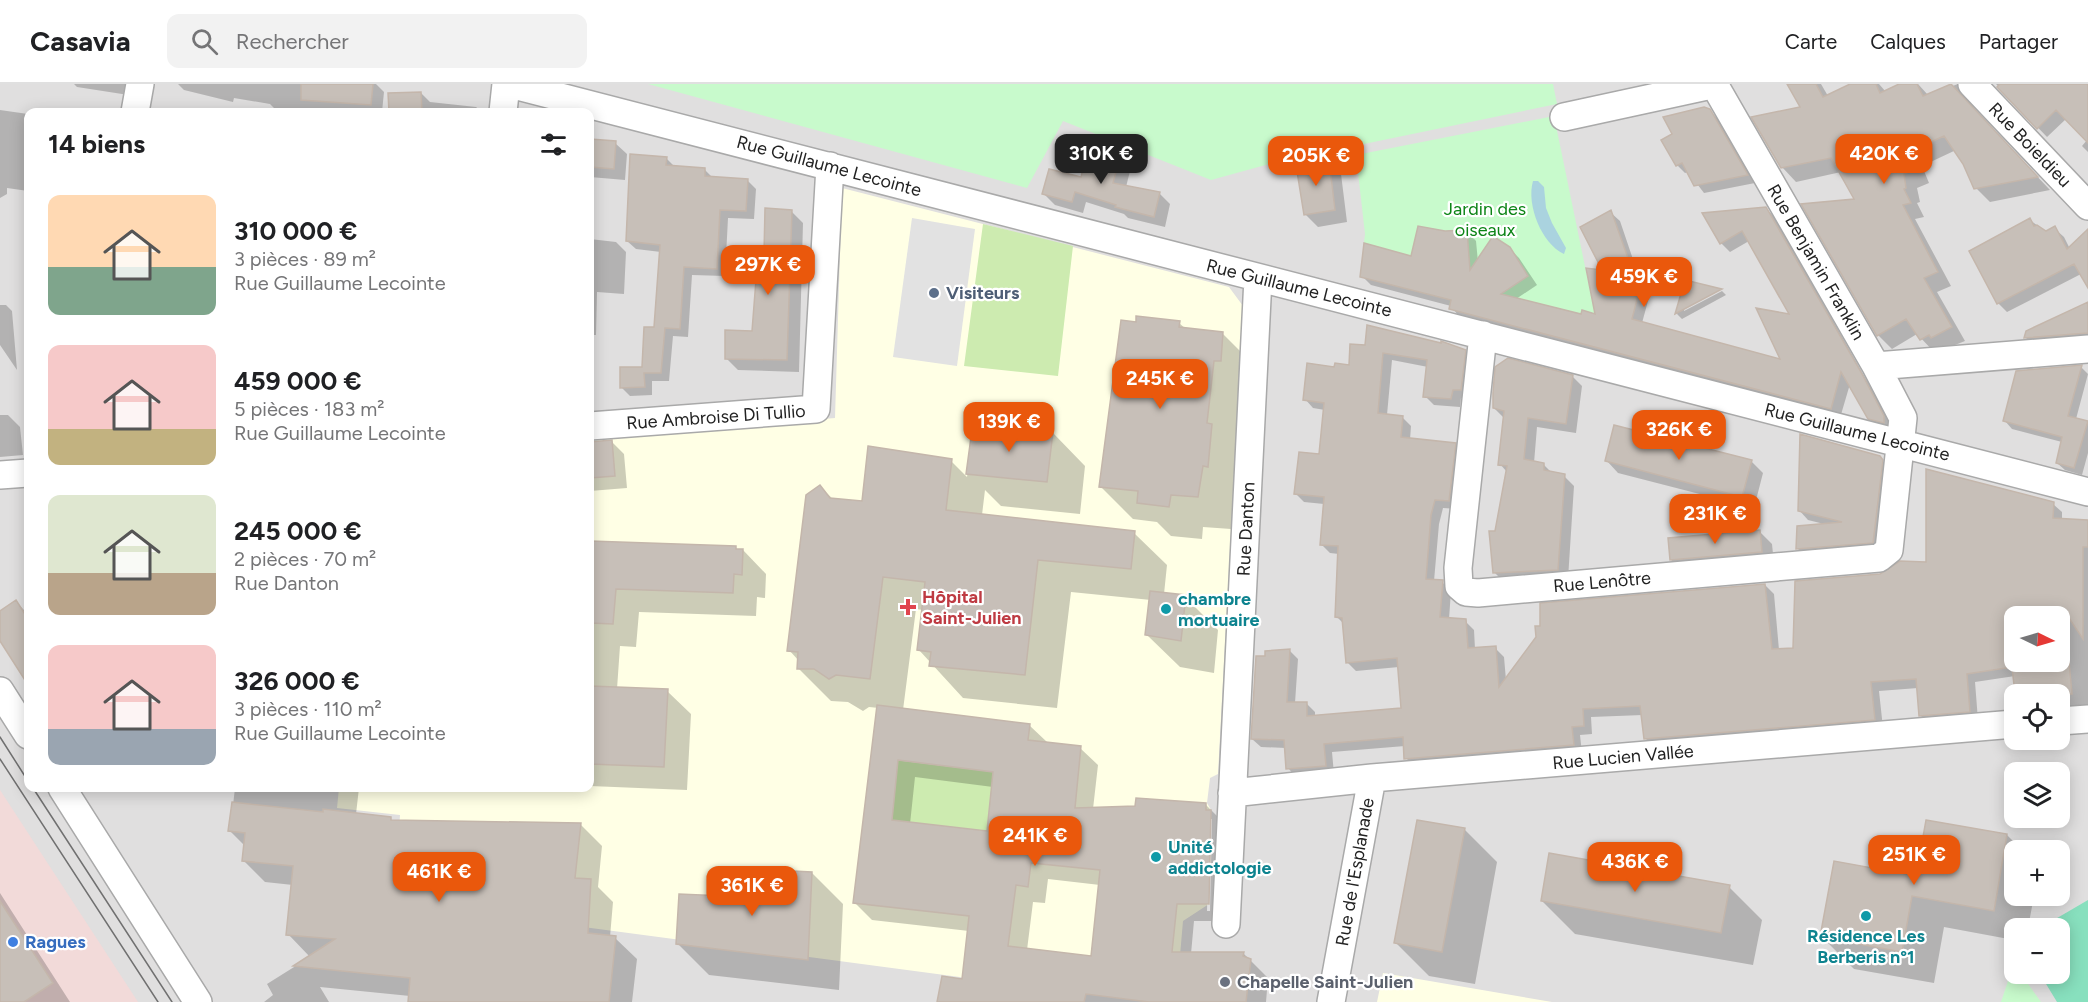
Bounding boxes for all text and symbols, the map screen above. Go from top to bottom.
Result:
search box [167,14,587,68]
text: Casavia [30,24,131,58]
icon: search [188,25,221,58]
text: Rechercher [236,28,349,55]
text: Carte [1785,29,1837,54]
text: Calques [1870,29,1946,54]
text: Partager [1979,29,2058,54]
street label: Rue Boieldieu [1984,98,2076,192]
text: 14 biens [48,128,145,160]
icon: filters [537,128,570,161]
street label: Rue Guillaume Lecointe [734,131,924,201]
pin: 310K € [1052,134,1150,185]
pin: 420K € [1835,134,1933,185]
pin: 205K € [1267,136,1365,187]
text: 310K € [1069,141,1133,165]
text: 420K € [1849,141,1919,165]
text: 205K € [1282,143,1350,167]
street label: Rue Benjamin Franklin [1762,180,1870,344]
park label: Jardin des oiseaux [1444,198,1526,241]
text: 310 000 € [234,215,357,247]
icon: home [96,219,168,291]
pin: 297K € [719,245,817,296]
text: 3 pièces · 89 m² [234,247,376,271]
text: 297K € [735,252,801,276]
street label: Rue Guillaume Lecointe [1204,254,1394,322]
pin: 459K € [1595,257,1693,308]
text: 459K € [1610,264,1678,288]
text: Rue Guillaume Lecointe [234,271,446,295]
place label: Visiteurs [946,282,1020,304]
marker: Visiteurs [927,286,941,300]
pin: 245K € [1111,359,1209,410]
text: 459 000 € [234,365,362,397]
text: 245K € [1126,366,1194,390]
icon: home [96,369,168,441]
text: 5 pièces · 183 m² [234,397,384,421]
street label: Rue Guillaume Lecointe [1762,398,1952,466]
street label: Rue Ambroise Di Tullio [626,400,806,434]
pin: 139K € [960,402,1058,453]
text: 139K € [977,409,1041,433]
pin: 326K € [1630,410,1728,461]
text: 326K € [1646,417,1712,441]
text: Rue Guillaume Lecointe [234,421,446,445]
street label: Rue Danton [1233,481,1259,577]
pin: 231K € [1666,494,1764,545]
text: 231K € [1683,501,1747,525]
text: 245 000 € [234,515,362,547]
icon: home [96,519,168,591]
text: 2 pièces · 70 m² [234,547,376,571]
street label: Rue Lenôtre [1552,567,1652,597]
text: Rue Danton [234,571,339,595]
place label: Hôpital Saint-Julien [922,586,1022,629]
place label: chambre mortuaire [1178,588,1260,631]
marker: Hôpital Saint-Julien [899,598,917,616]
marker: chambre mortuaire [1159,602,1173,616]
north arrow [2004,606,2070,672]
map controls [2004,606,2070,984]
text: 326 000 € [234,665,360,697]
icon: home [96,669,168,741]
button: locate [2004,684,2070,750]
text: 3 pièces · 110 m² [234,697,382,721]
text: Rue Guillaume Lecointe [234,721,446,745]
street label: Rue Lucien Vallée [1551,740,1695,774]
button: layers [2004,762,2070,828]
street label: Rue de l'Esplanade [1331,796,1379,948]
pin: 241K € [986,816,1084,867]
text: 241K € [1003,823,1067,847]
pin: 251K € [1865,835,1963,886]
place label: Unité addictologie [1168,836,1272,879]
button: + [2004,840,2070,906]
pin: 436K € [1586,842,1684,893]
text: 251K € [1882,842,1946,866]
text: 436K € [1601,849,1669,873]
marker: Unité addictologie [1149,850,1163,864]
pin: 461K € [390,852,488,903]
text: 461K € [407,859,471,883]
pin: 361K € [703,866,801,917]
text: 361K € [720,873,784,897]
marker: Résidence Les Berberis n°1 [1859,909,1873,923]
button: − [2004,918,2070,984]
place label: Résidence Les Berberis n°1 [1807,925,1925,968]
place label: Ragues [25,931,86,953]
marker: Ragues [6,935,20,949]
place label: Chapelle Saint-Julien [1237,971,1413,993]
marker: Chapelle Saint-Julien [1218,975,1232,989]

